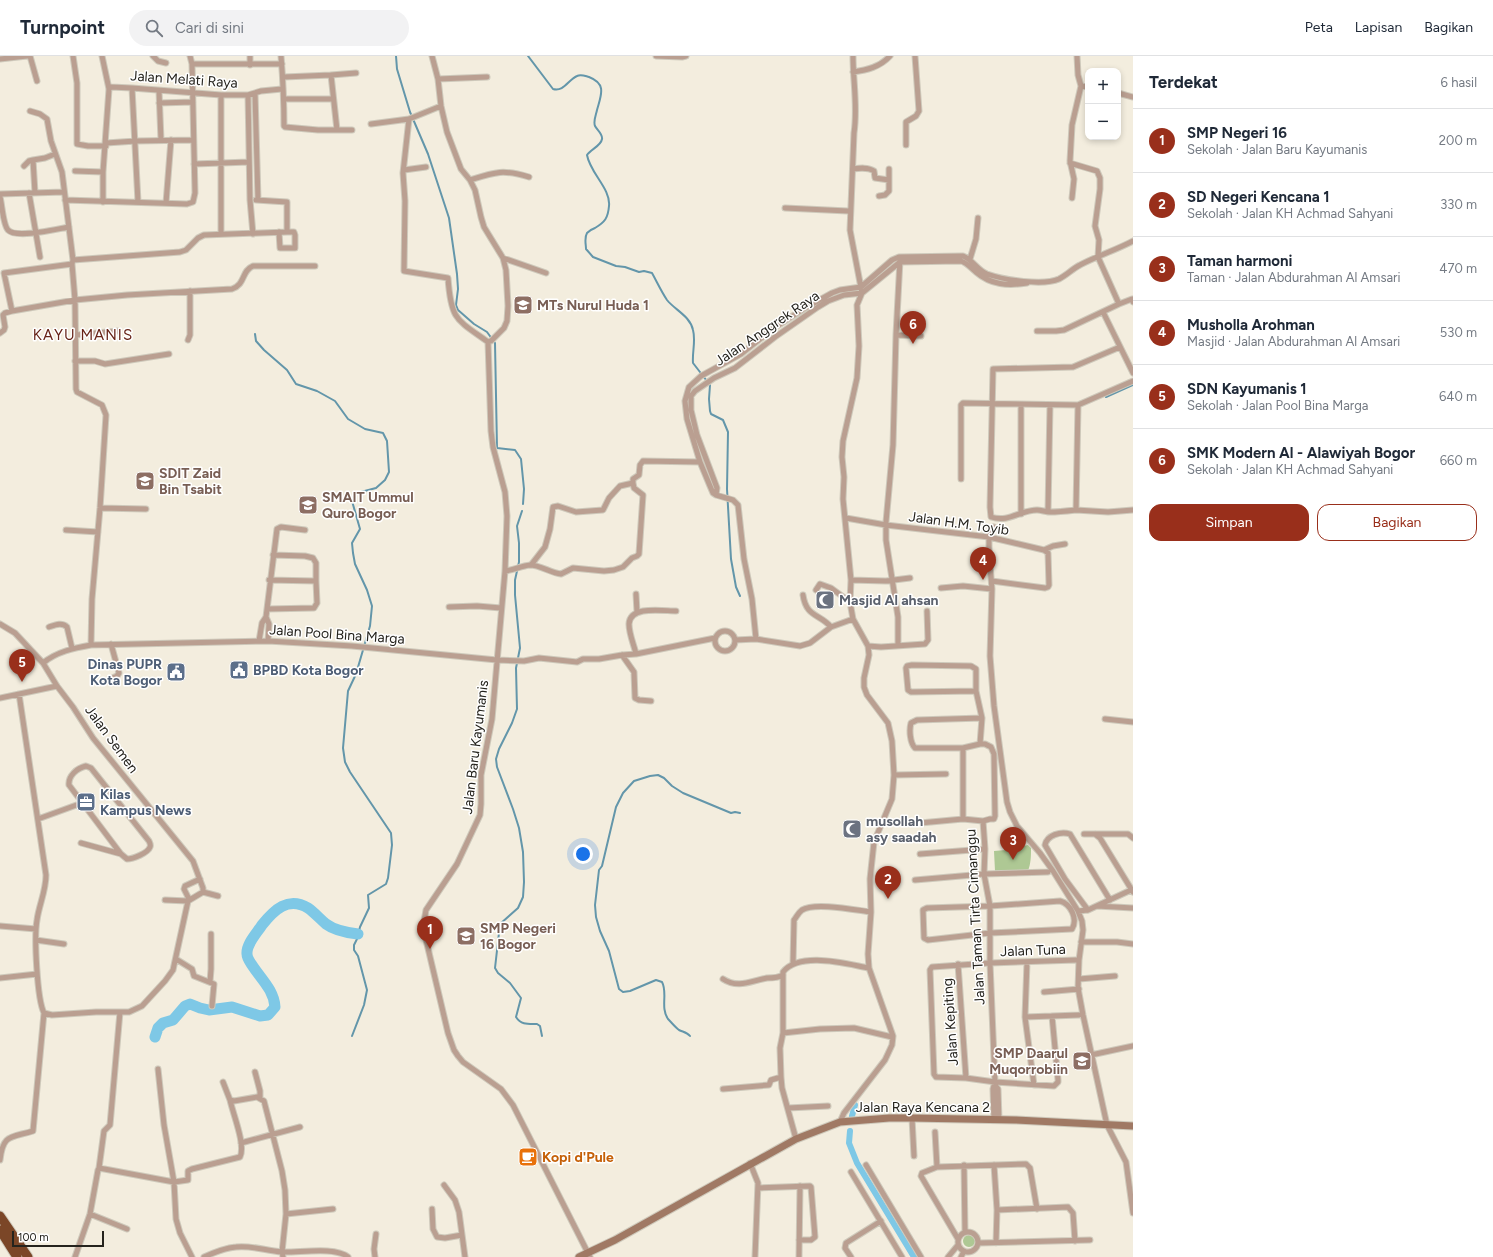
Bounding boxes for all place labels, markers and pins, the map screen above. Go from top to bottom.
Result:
school or university icon: MTs Nurul Huda 1 [512,294,534,316]
place label: MTs Nurul Huda 1 [537,297,649,314]
pin: 6 [900,311,926,344]
place label: SDIT Zaid Bin Tsabit [159,465,222,498]
school or university icon: SDIT Zaid Bin Tsabit [134,470,156,492]
place label: SMAIT Ummul Quro Bogor [322,489,414,522]
school or university icon: SMAIT Ummul Quro Bogor [297,494,319,516]
pin: 4 [970,547,996,580]
mosque icon: Masjid Al ahsan [814,589,836,611]
place label: Masjid Al ahsan [839,592,939,609]
pin: 5 [9,649,35,682]
place label: Dinas PUPR Kota Bogor [87,656,163,689]
public building icon: BPBD Kota Bogor [228,659,250,681]
public building icon: Dinas PUPR Kota Bogor [165,661,187,683]
place label: BPBD Kota Bogor [253,662,364,679]
place label: Kilas Kampus News [100,786,192,819]
office icon: Kilas Kampus News [75,791,97,813]
place label: musollah asy saadah [866,813,937,846]
mosque icon: musollah asy saadah [841,818,863,840]
pin: 3 [1000,827,1026,860]
pin: 2 [875,866,901,899]
pin: 1 [417,916,443,949]
place label: SMP Negeri 16 Bogor [480,920,556,953]
school or university icon: SMP Negeri 16 Bogor [455,925,477,947]
place label: SMP Daarul Muqorrobiin [989,1045,1068,1078]
school or university icon: SMP Daarul Muqorrobiin [1071,1050,1093,1072]
cafe icon: Kopi d'Pule [517,1146,539,1168]
place label: Kopi d'Pule [542,1149,614,1166]

